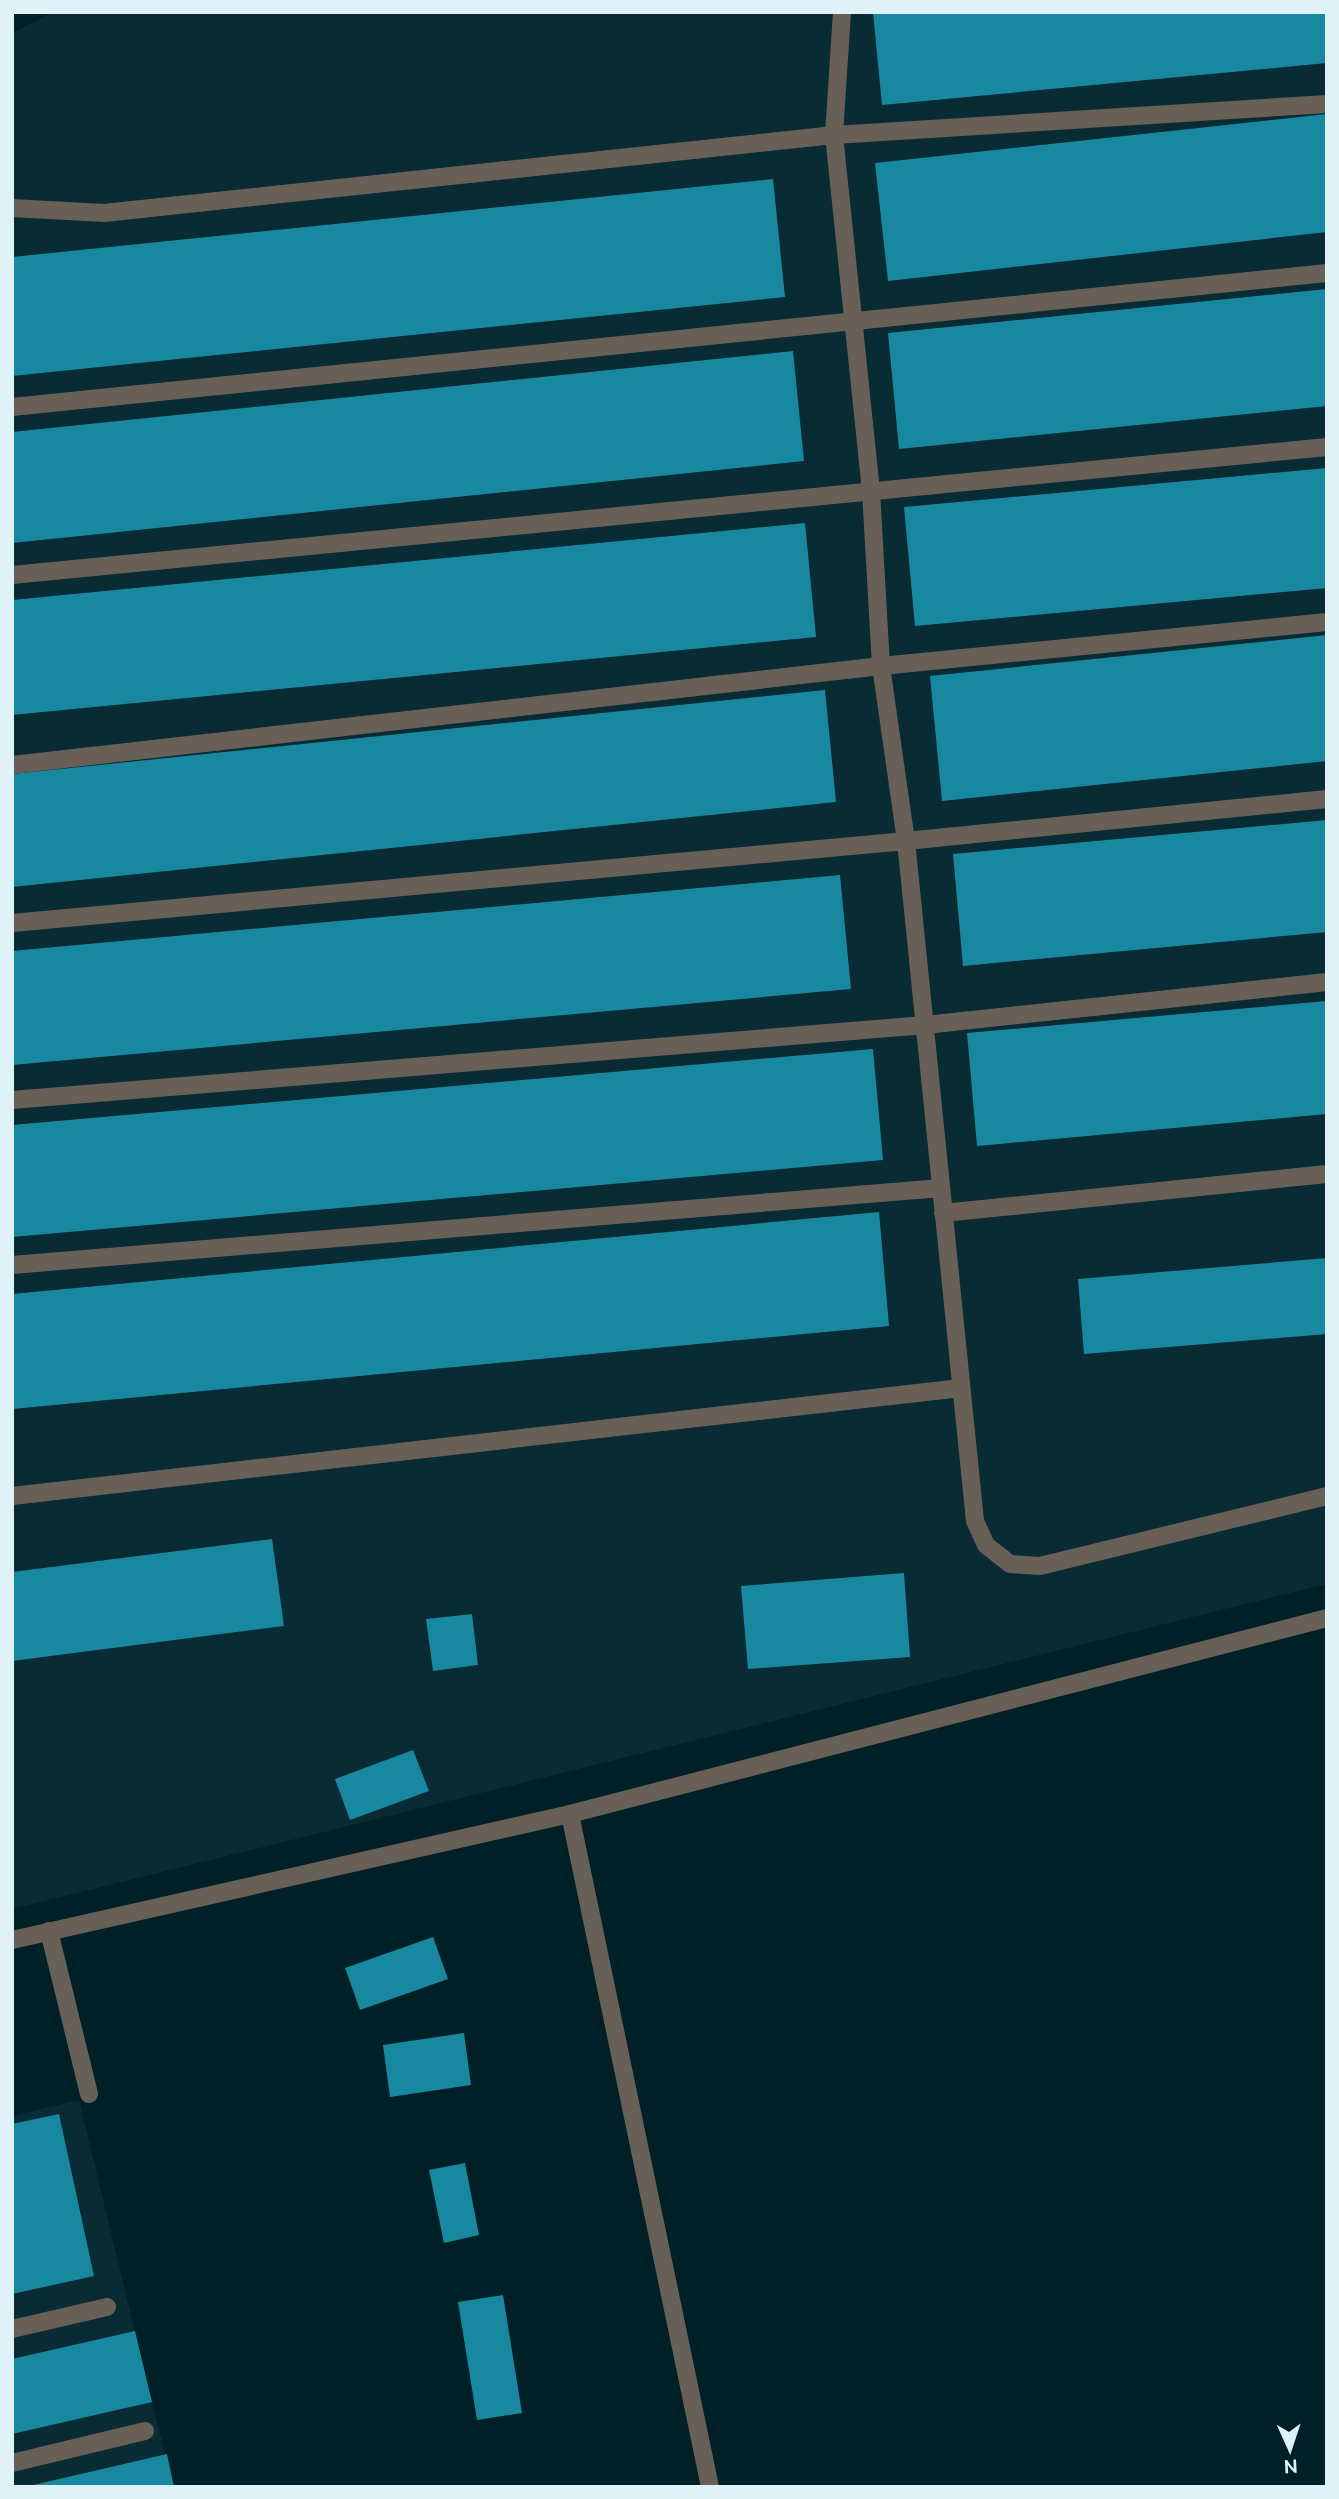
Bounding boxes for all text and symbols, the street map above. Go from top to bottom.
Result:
north arrow [1255,2415,1325,2485]
text: N [1283,2456,1299,2478]

